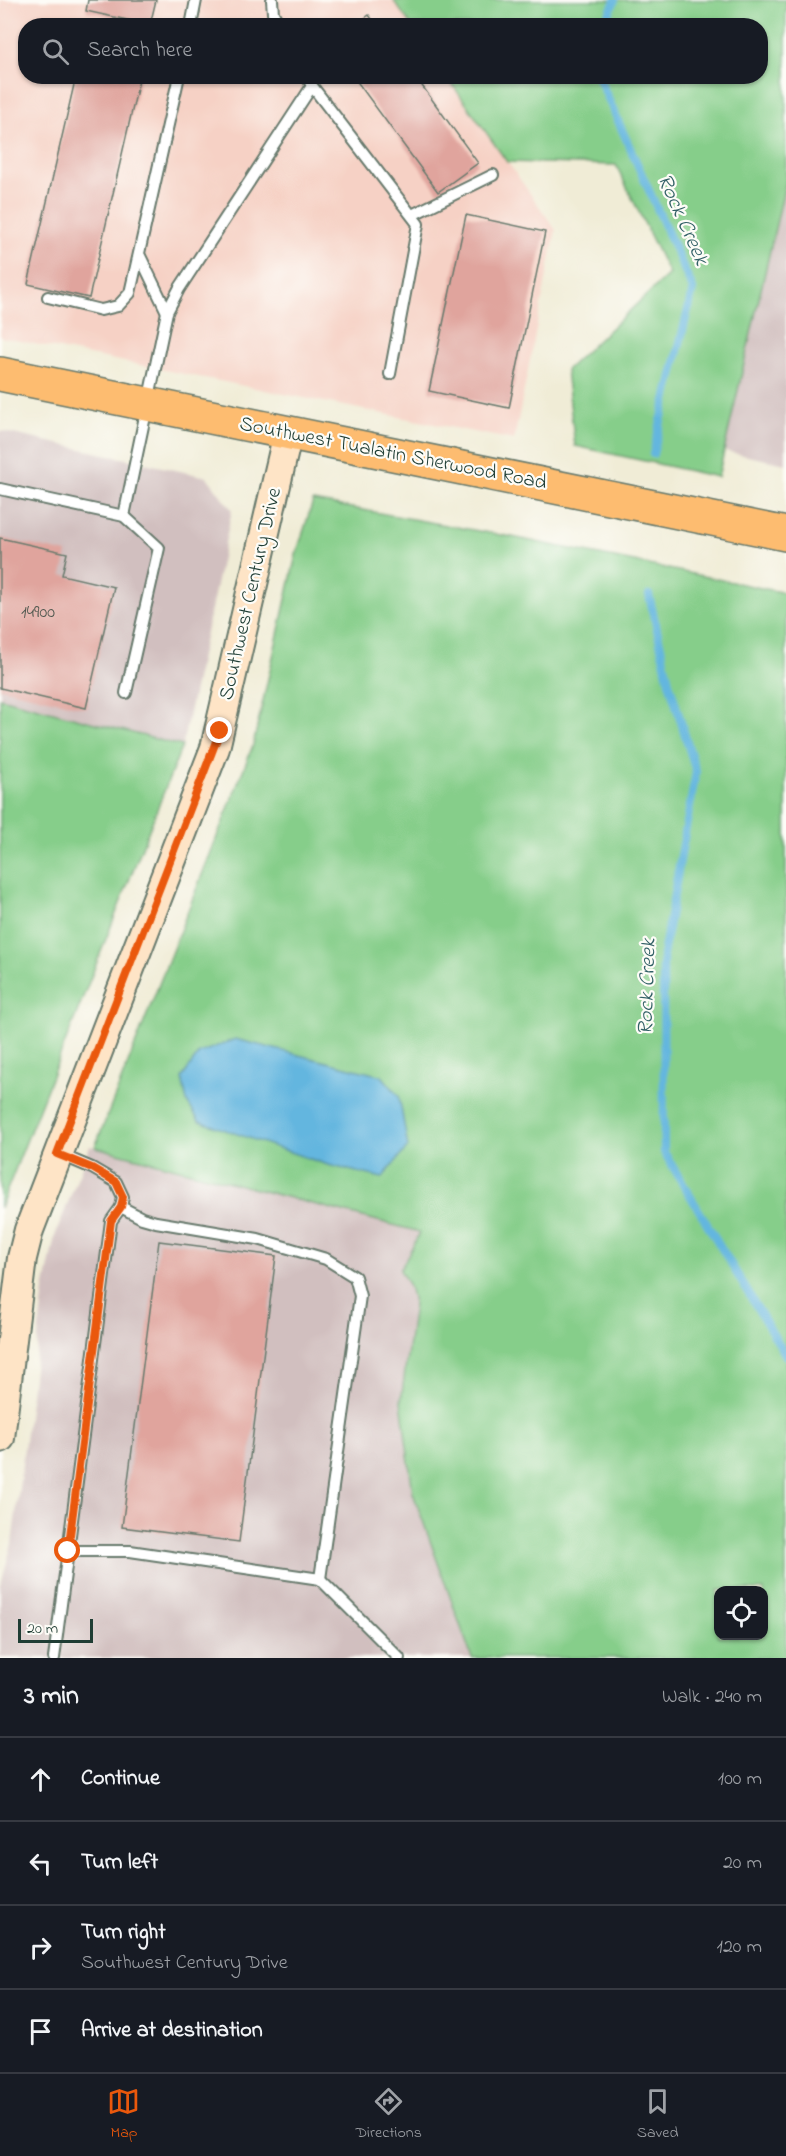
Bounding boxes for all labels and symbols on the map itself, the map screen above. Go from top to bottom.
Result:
water label: Rock Creek [648,169,717,272]
street label: Southwest Tualatin Sherwood Road [237,409,549,499]
street label: Southwest Century Drive [212,484,292,704]
house number: 14900 [21,600,55,626]
route end [206,717,232,743]
water label: Rock Creek [630,937,666,1036]
route start [54,1537,80,1563]
scale bar [18,1616,93,1644]

